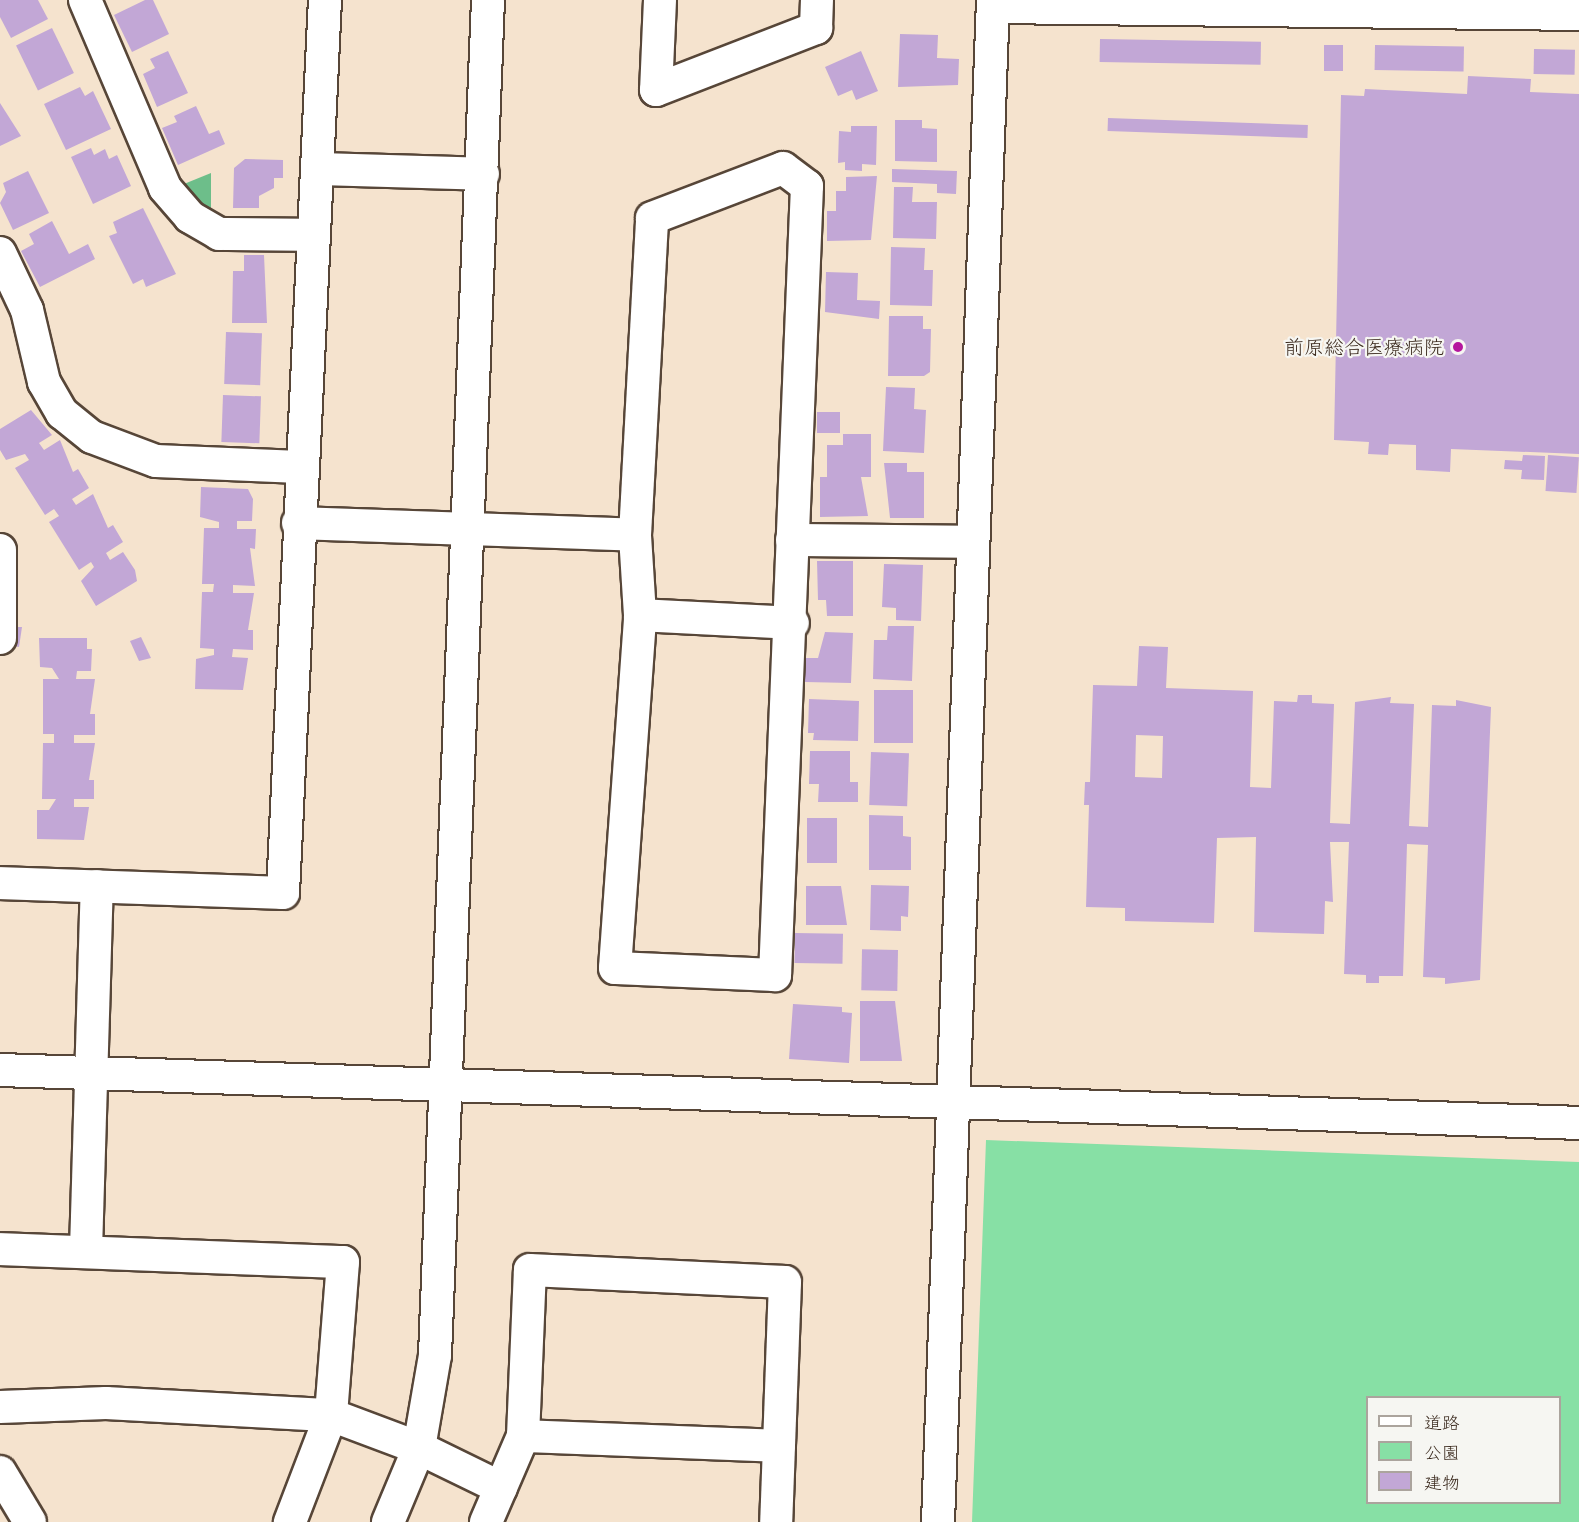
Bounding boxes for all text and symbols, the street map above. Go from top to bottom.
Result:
place label: 前原総合医療病院 [1284,335,1444,359]
marker: 前原総合医療病院 [1449,338,1467,356]
legend [1366,1396,1561,1504]
text: 道路 [1424,1413,1460,1434]
text: 公園 [1424,1443,1460,1464]
text: 建物 [1424,1473,1460,1494]

